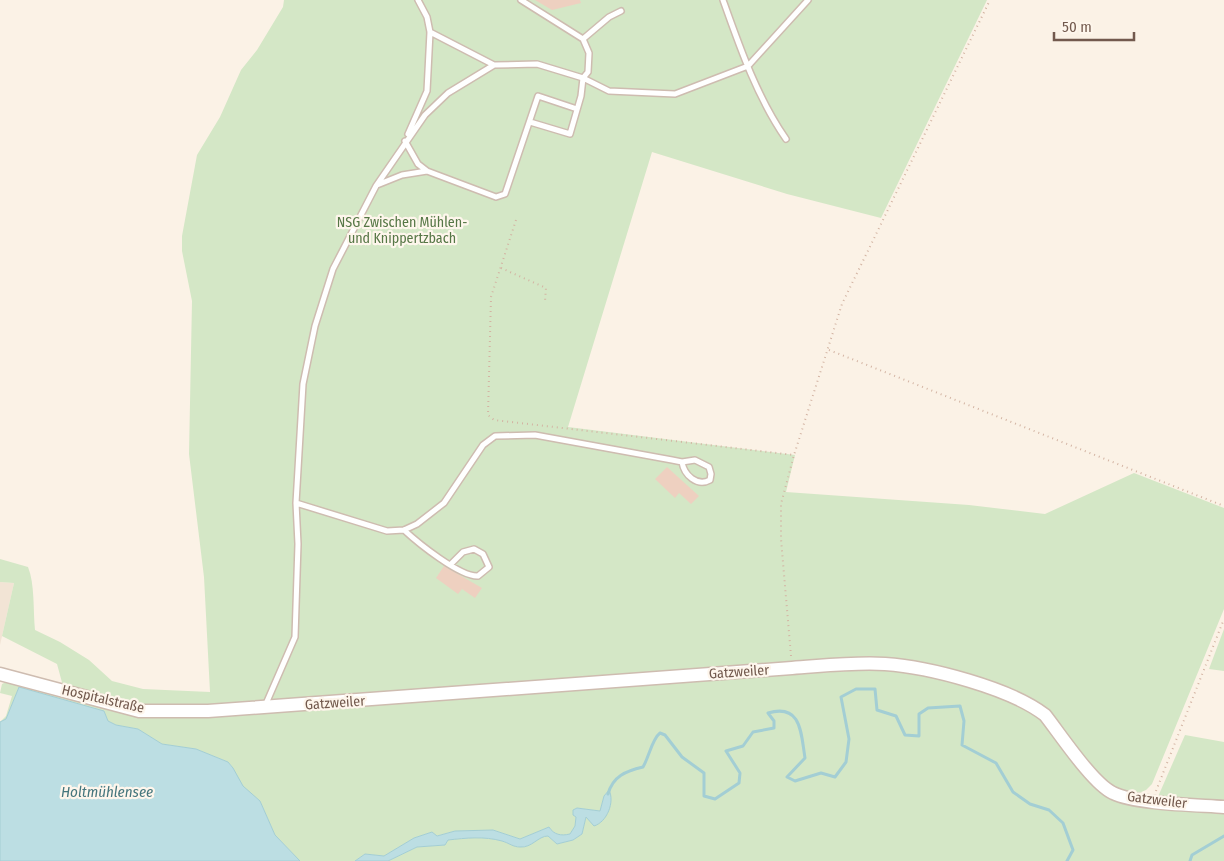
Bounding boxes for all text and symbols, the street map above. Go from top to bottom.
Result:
scale bar [1054,10,1134,42]
text: 50 m [1062,18,1092,36]
park label: NSG Zwischen Mühlen- und Knippertzbach [337,214,467,247]
street label: Gatzweiler [708,661,770,683]
street label: Hospitalstraße [60,681,146,717]
street label: Gatzweiler [304,692,366,714]
water label: Holtmühlensee [61,783,153,801]
street label: Gatzweiler [1126,788,1188,812]

